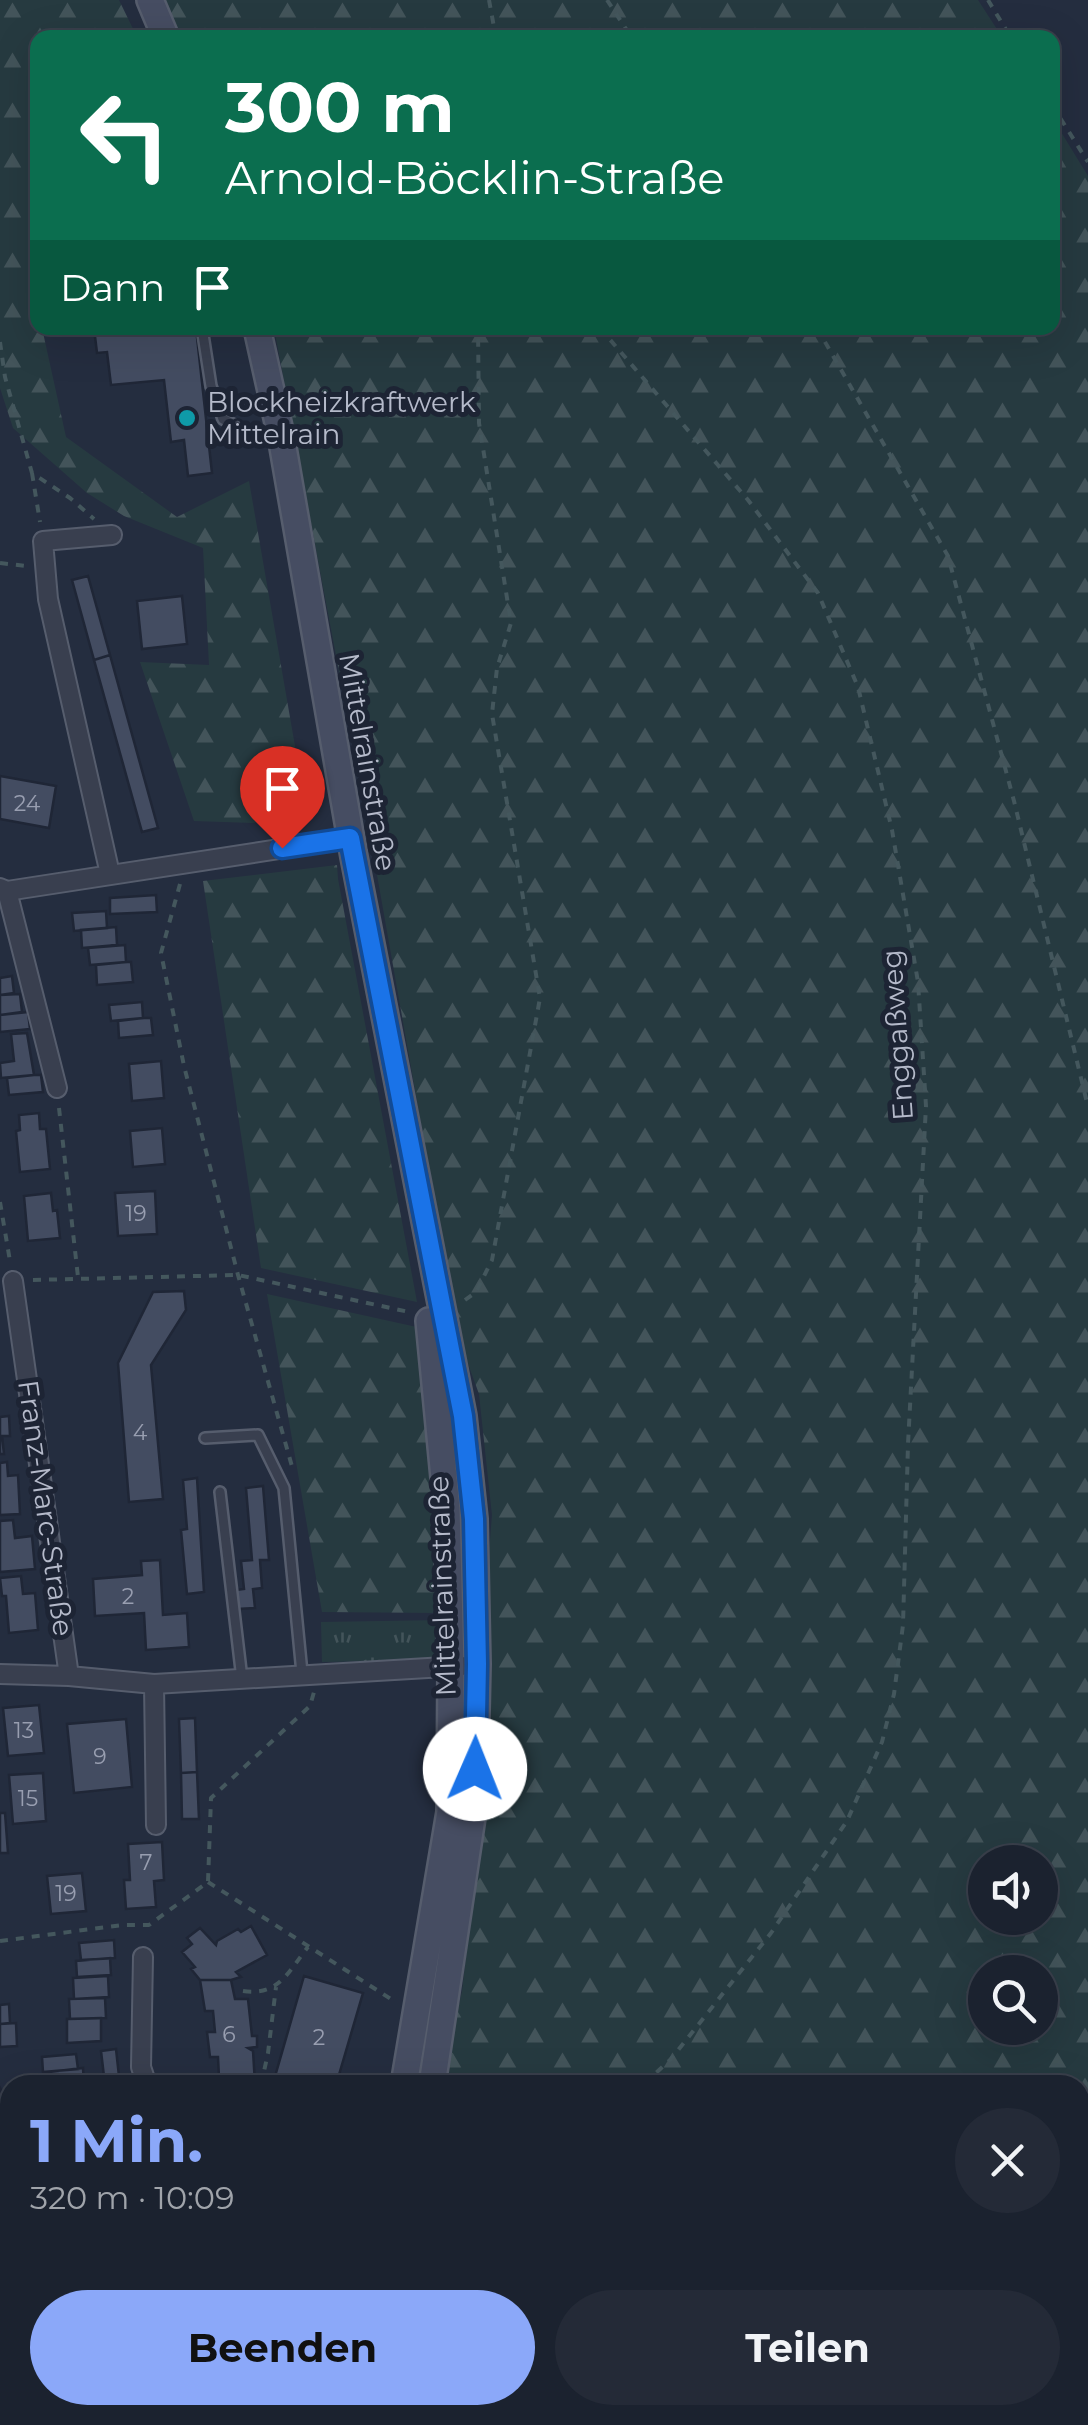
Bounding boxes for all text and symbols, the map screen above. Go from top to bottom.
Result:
text: 300 m [225,64,455,150]
icon: left [60,70,190,200]
text: Arnold-Böcklin-Straße [225,150,724,205]
icon: arrive [185,260,240,315]
text: Dann [60,264,165,311]
place label: Blockheizkraftwerk Mittelrain [207,385,476,451]
marker: Blockheizkraftwerk Mittelrain [176,407,198,429]
street label: Mittelrainstraße [332,650,404,874]
pin [240,746,325,849]
icon: arrive [255,761,310,816]
house number: 24 [14,790,41,817]
street label: Enggaßweg [874,948,920,1122]
house number: 19 [125,1200,147,1227]
street label: Franz-Marc-Straße [11,1378,81,1638]
house number: 4 [133,1419,148,1446]
street label: Mittelrainstraße [421,1475,463,1697]
house number: 2 [122,1583,134,1610]
house number: 13 [14,1717,34,1744]
position arrow [423,1717,527,1821]
house number: 9 [93,1743,107,1770]
house number: 15 [18,1785,38,1812]
map controls [968,1845,1058,2045]
button: sound [968,1845,1058,1935]
house number: 7 [140,1849,153,1876]
house number: 19 [55,1880,77,1907]
button: search [968,1955,1058,2045]
house number: 6 [222,2021,236,2048]
house number: 2 [313,2024,325,2051]
text: 1 Min. [30,2104,203,2177]
button: close [955,2108,1060,2213]
text: 320 m · 10:09 [30,2178,235,2217]
button: Beenden [30,2290,535,2405]
button: Teilen [555,2290,1060,2405]

